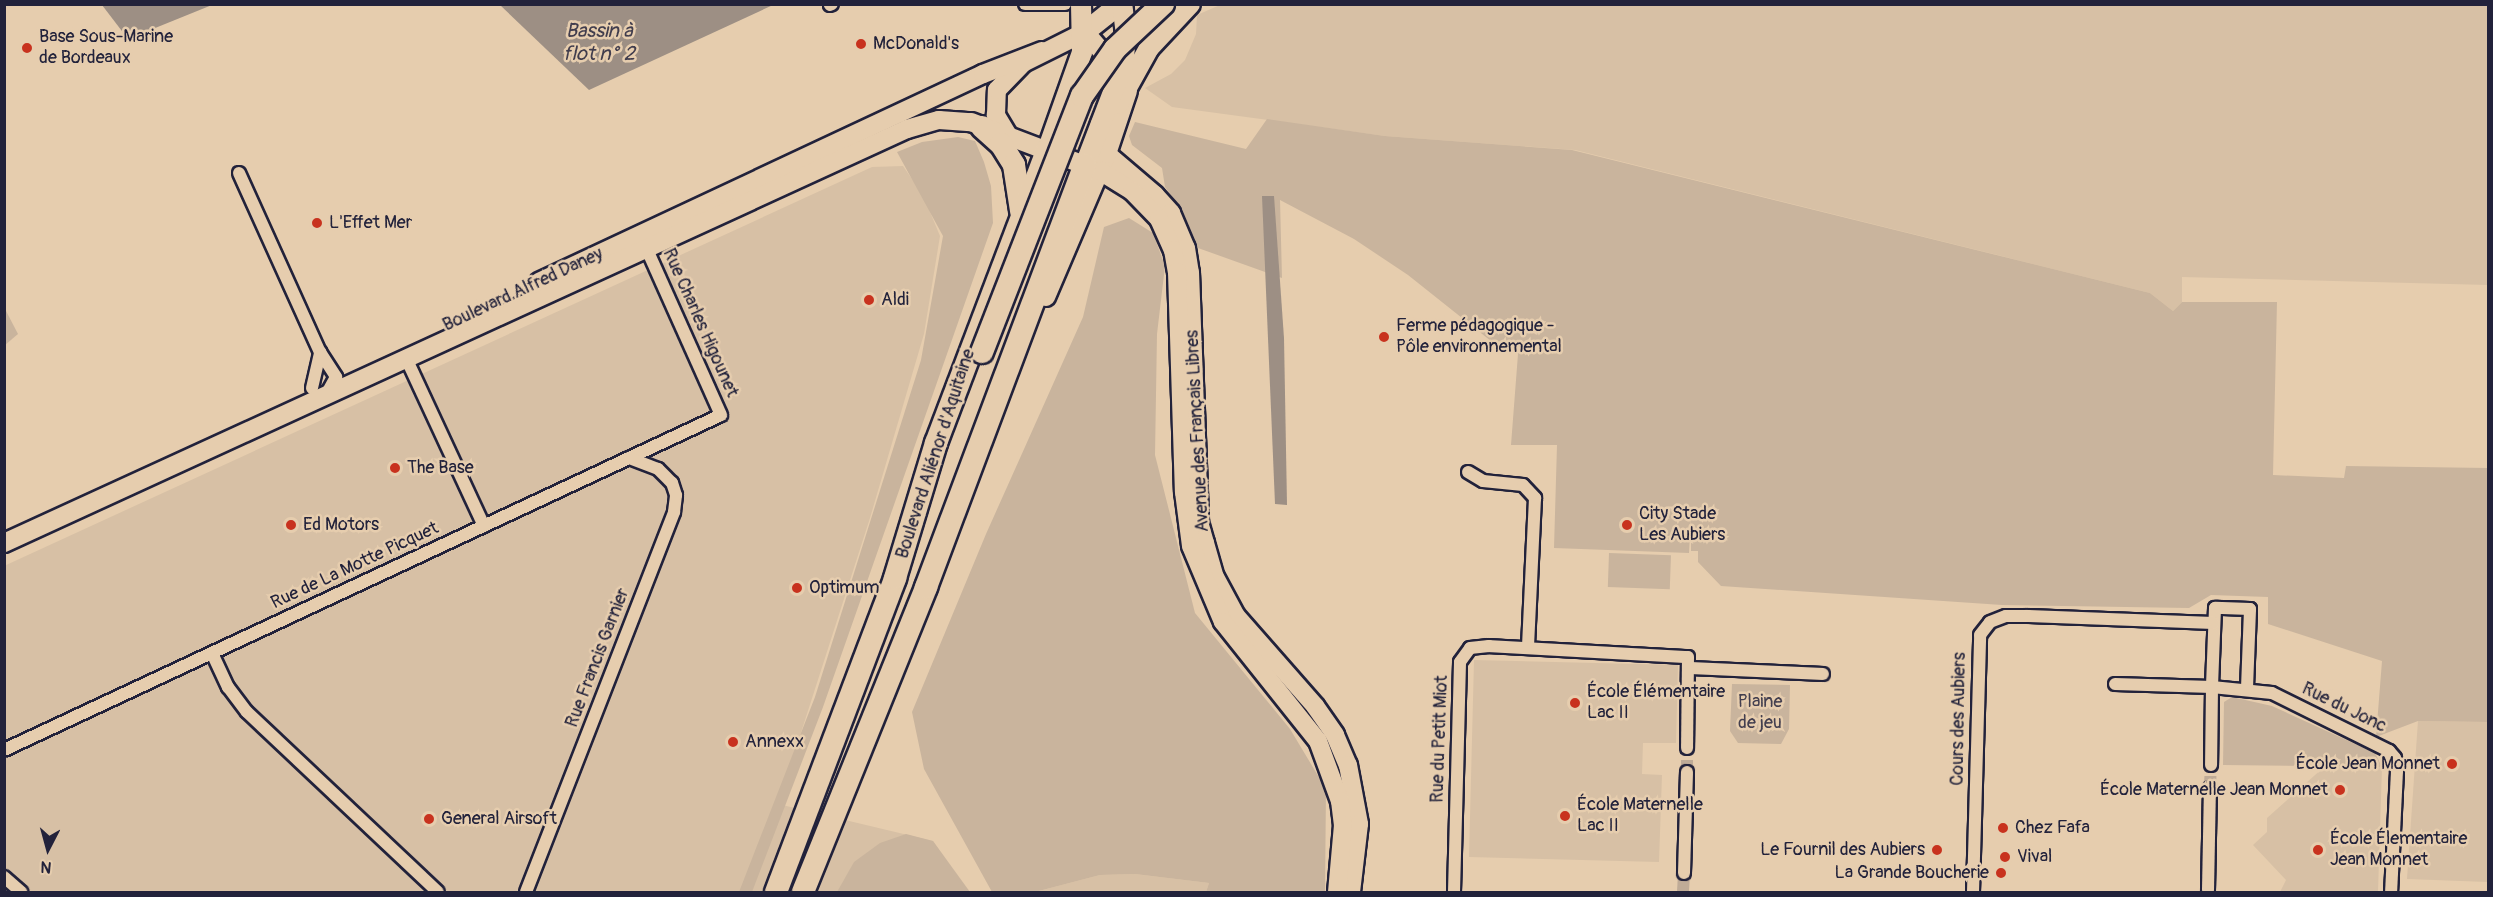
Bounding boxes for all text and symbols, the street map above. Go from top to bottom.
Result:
water label: Bassin à flot n° 2 [563,19,635,66]
place label: Base Sous-Marine de Bordeaux [39,27,173,70]
place label: McDonald's [873,33,959,55]
marker: McDonald's [854,37,868,51]
marker: Base Sous-Marine de Bordeaux [20,41,34,55]
place label: L'Effet Mer [329,212,412,234]
marker: L'Effet Mer [310,216,324,230]
street label: Boulevard Alfred Daney [440,243,606,337]
street label: Rue Charles Higounet [658,245,742,401]
place label: Aldi [881,289,909,311]
marker: Aldi [862,293,876,307]
place label: Ferme pédagogique - Pôle environnemental [1396,316,1562,358]
street label: Avenue des Français Libres [1182,329,1214,533]
marker: Ferme pédagogique - Pôle environnemental [1377,330,1391,344]
street label: Boulevard Aliénor d'Aquitaine [892,346,980,562]
place label: The Base [407,457,474,479]
marker: The Base [388,461,402,475]
place label: City Stade Les Aubiers [1639,504,1725,546]
place label: Ed Motors [303,514,379,536]
street label: Rue de La Motte Picquet [268,518,442,614]
marker: Ed Motors [284,518,298,532]
marker: City Stade Les Aubiers [1620,518,1634,532]
place label: Optimum [809,577,879,599]
marker: Optimum [790,581,804,595]
street label: Rue Francis Garnier [562,585,634,731]
street label: Cours des Aubiers [1947,652,1971,786]
street label: Rue du Petit Miot [1427,675,1453,803]
street label: Rue du Jonc [2298,678,2390,738]
place label: École Élémentaire Lac II [1587,682,1725,724]
park label: Plaine de jeu [1738,692,1782,734]
marker: École Élémentaire Lac II [1568,696,1582,710]
place label: Annexx [745,731,804,753]
marker: Annexx [726,735,740,749]
place label: École Jean Monnet [2296,753,2440,775]
marker: École Jean Monnet [2445,757,2459,771]
place label: École Maternelle Jean Monnet [2100,779,2328,801]
marker: École Maternelle Jean Monnet [2333,783,2347,797]
place label: École Maternelle Lac II [1577,795,1703,838]
place label: General Airsoft [441,808,557,830]
marker: École Maternelle Lac II [1558,809,1572,823]
marker: General Airsoft [422,812,436,826]
place label: Chez Fafa [2015,817,2090,839]
north arrow [18,819,78,879]
marker: Chez Fafa [1996,821,2010,835]
place label: École Élementaire Jean Monnet [2330,829,2467,872]
place label: Le Fournil des Aubiers [1760,839,1925,861]
marker: Le Fournil des Aubiers [1930,843,1944,857]
marker: École Élementaire Jean Monnet [2311,843,2325,857]
place label: Vival [2017,846,2052,868]
marker: Vival [1998,850,2012,864]
text: N [40,856,53,877]
place label: La Grande Boucherie [1835,862,1989,884]
marker: La Grande Boucherie [1994,866,2008,880]

